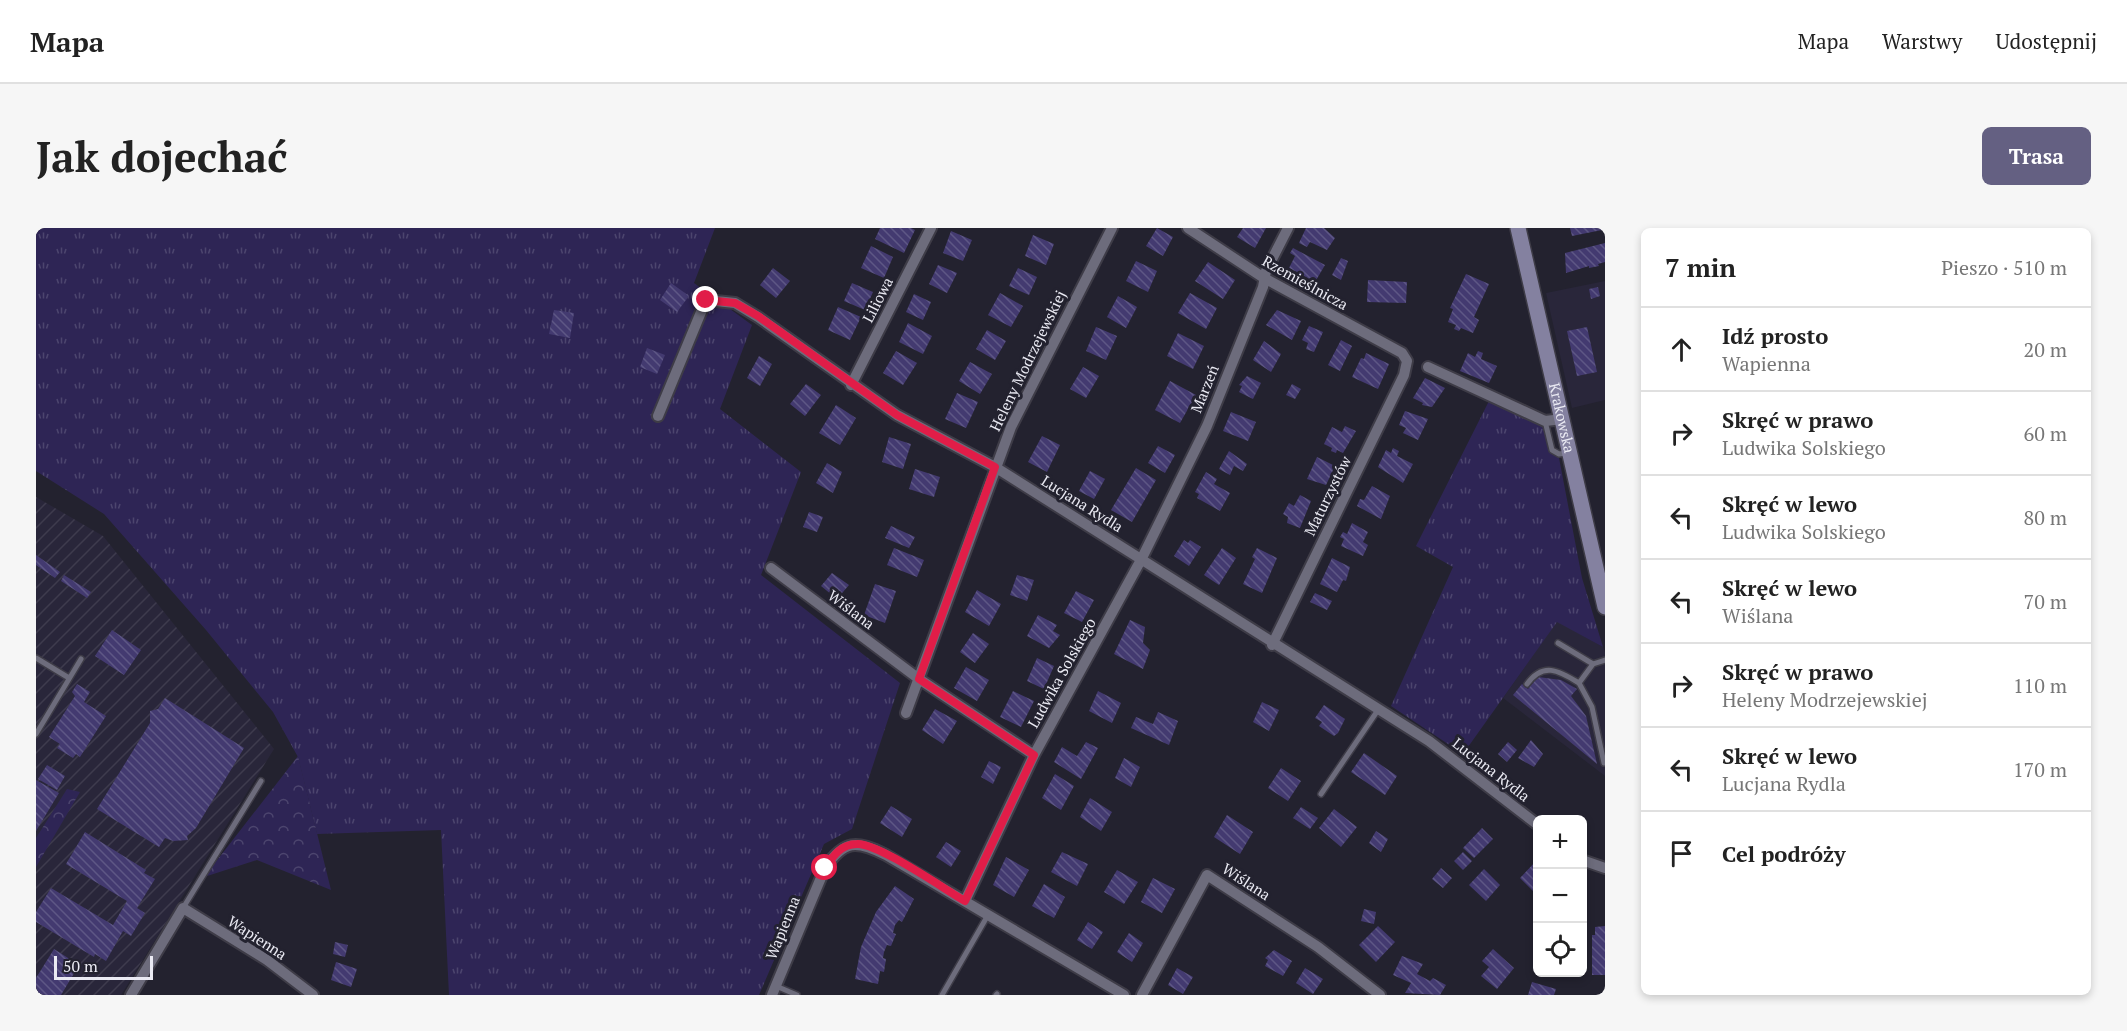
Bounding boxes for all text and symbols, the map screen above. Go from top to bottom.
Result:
text: Mapa [30,23,104,60]
text: Mapa [1798,27,1849,55]
text: Warstwy [1882,27,1962,55]
text: Udostępnij [1995,27,2097,55]
button: Trasa [1982,127,2091,185]
text: Jak dojechać [36,128,288,184]
street label: Rzemieślnicza [1259,250,1352,314]
text: 7 min [1665,250,1736,284]
text: Pieszo · 510 m [1941,254,2067,281]
street label: Liliowa [857,273,897,326]
route end [692,286,718,312]
street label: Heleny Modrzejewskiej [984,287,1070,434]
text: Idź prosto [1722,321,1828,350]
icon: ahead [1665,333,1698,366]
text: 20 m [2024,336,2067,363]
text: Wapienna [1722,350,1811,377]
street label: Marzeń [1185,362,1223,416]
street label: Krakowska [1545,381,1580,455]
text: Skręć w prawo [1722,405,1873,434]
icon: right [1665,417,1698,450]
text: 60 m [2024,420,2067,447]
text: Ludwika Solskiego [1722,434,1886,461]
street label: Maturzystów [1299,451,1355,539]
street label: Lucjana Rydla [1038,470,1128,536]
text: Skręć w lewo [1722,489,1857,518]
icon: left [1665,501,1698,534]
text: 80 m [2024,504,2067,531]
text: Ludwika Solskiego [1722,518,1886,545]
text: Skręć w lewo [1722,573,1857,602]
street label: Wiślana [824,585,879,634]
icon: left [1665,585,1698,618]
text: 70 m [2024,588,2067,615]
text: Wiślana [1722,602,1793,629]
street label: Ludwika Solskiego [1023,614,1100,731]
text: Skręć w prawo [1722,657,1873,686]
icon: right [1665,669,1698,702]
text: 110 m [2013,672,2067,699]
text: Heleny Modrzejewskiej [1722,686,1927,713]
street label: Lucjana Rydla [1449,733,1535,806]
text: Skręć w lewo [1722,741,1857,770]
icon: left [1665,753,1698,786]
text: 170 m [2013,756,2067,783]
text: Lucjana Rydla [1722,770,1846,797]
map controls [1533,815,1587,977]
button: + [1533,815,1587,869]
icon: arrive [1665,837,1698,870]
text: Cel podróży [1722,839,1846,868]
route start [811,854,837,880]
street label: Wiślana [1219,858,1275,904]
button: − [1533,869,1587,923]
street label: Wapienna [760,893,804,962]
street label: Wapienna [224,911,291,964]
button: locate [1533,923,1587,977]
scale bar [54,953,153,980]
text: 50 m [63,955,98,977]

